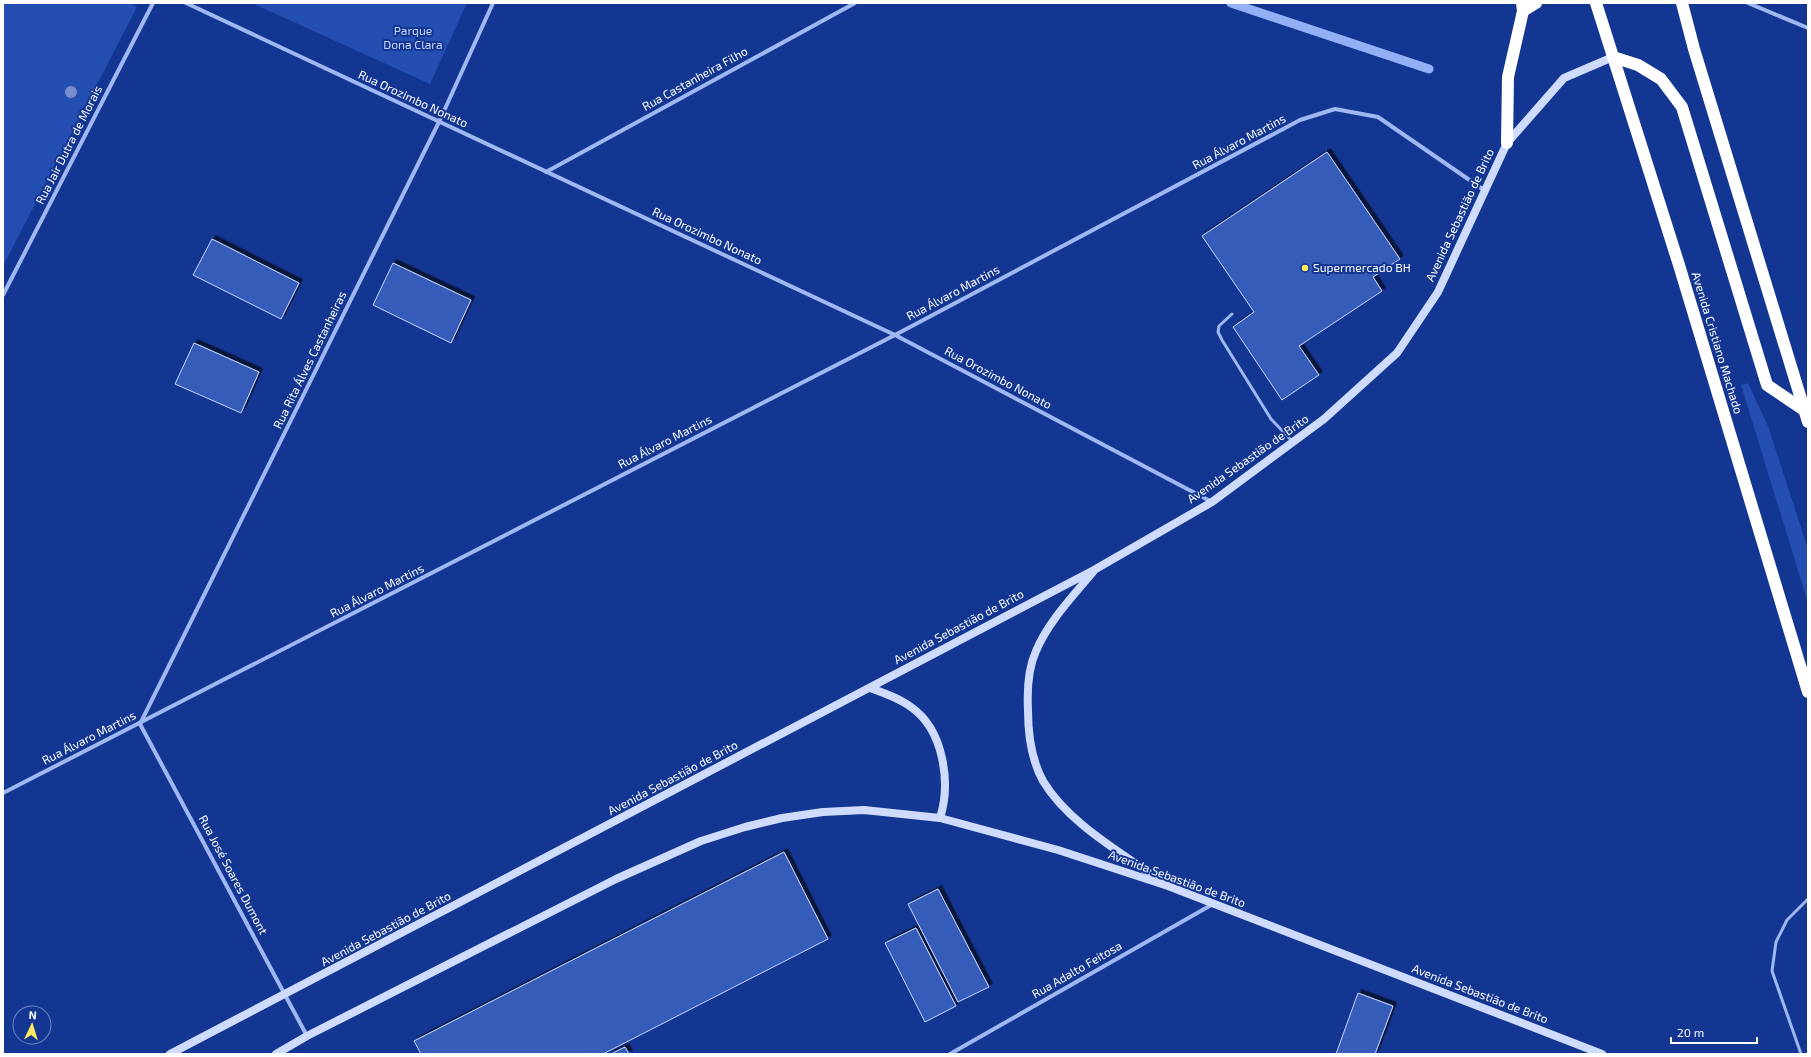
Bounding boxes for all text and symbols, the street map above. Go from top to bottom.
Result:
park label: Parque Dona Clara [383,23,443,51]
street label: Rua Castanheira Filho [639,43,750,113]
street label: Rua Orozimbo Nonato [356,67,471,130]
street label: Rua Jair Dutra de Morais [32,83,104,206]
street label: Rua Álvaro Martins [1190,111,1288,172]
street label: Avenida Sebastião de Brito [1422,146,1496,283]
street label: Rua Orozimbo Nonato [650,204,765,267]
place label: Supermercado BH [1313,260,1411,274]
street label: Rua Álvaro Martins [904,262,1002,323]
marker: Supermercado BH [1300,263,1310,273]
street label: Avenida Cristiano Machado [1690,270,1746,416]
street label: Rua Rita Álves Castanheiras [270,289,349,431]
street label: Rua Orozimbo Nonato [943,343,1055,411]
street label: Rua Álvaro Martins [615,411,714,471]
street label: Avenida Sebastião de Brito [1184,411,1311,505]
street label: Rua Álvaro Martins [327,560,426,620]
street label: Avenida Sebastião de Brito [891,586,1026,666]
street label: Rua Álvaro Martins [39,707,138,767]
street label: Avenida Sebastião de Brito [605,737,740,817]
street label: Rua José Soares Dumont [196,812,272,937]
street label: Avenida Sebastião de Brito [1107,847,1248,909]
street label: Avenida Sebastião de Brito [318,888,453,968]
street label: Rua Adalto Feitosa [1029,938,1124,1001]
street label: Avenida Sebastião de Brito [1410,961,1551,1026]
north arrow [12,1005,52,1045]
text: N [28,1008,37,1021]
scale bar [1671,1019,1757,1045]
text: 20 m [1677,1025,1704,1039]

